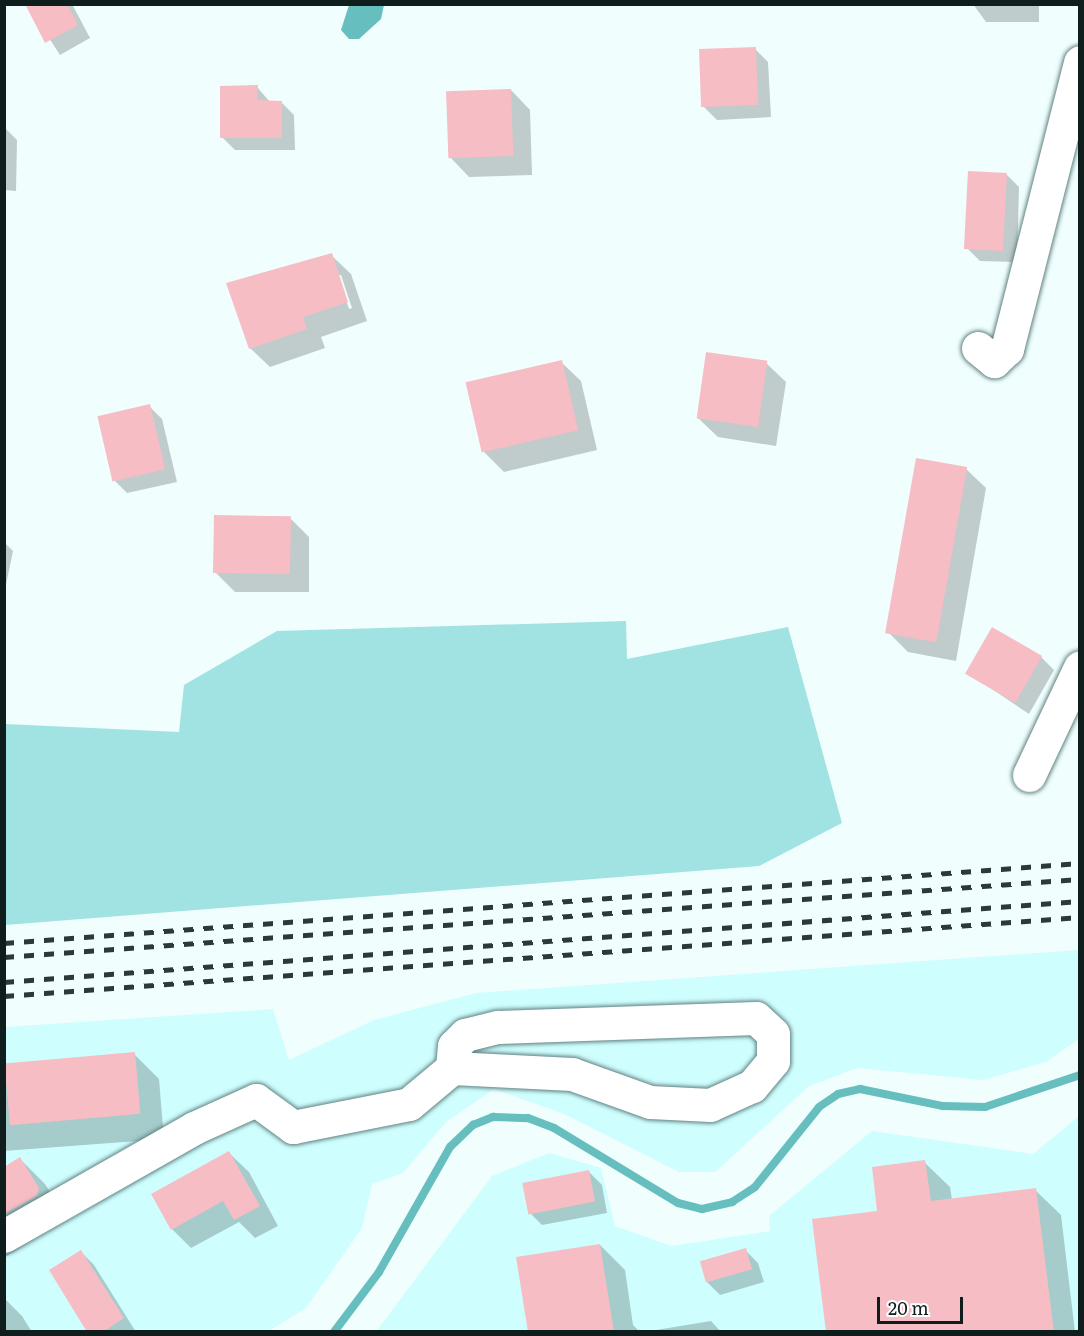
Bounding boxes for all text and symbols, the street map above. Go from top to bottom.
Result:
scale bar [880,1285,966,1323]
text: 20 m [888,1294,929,1321]

